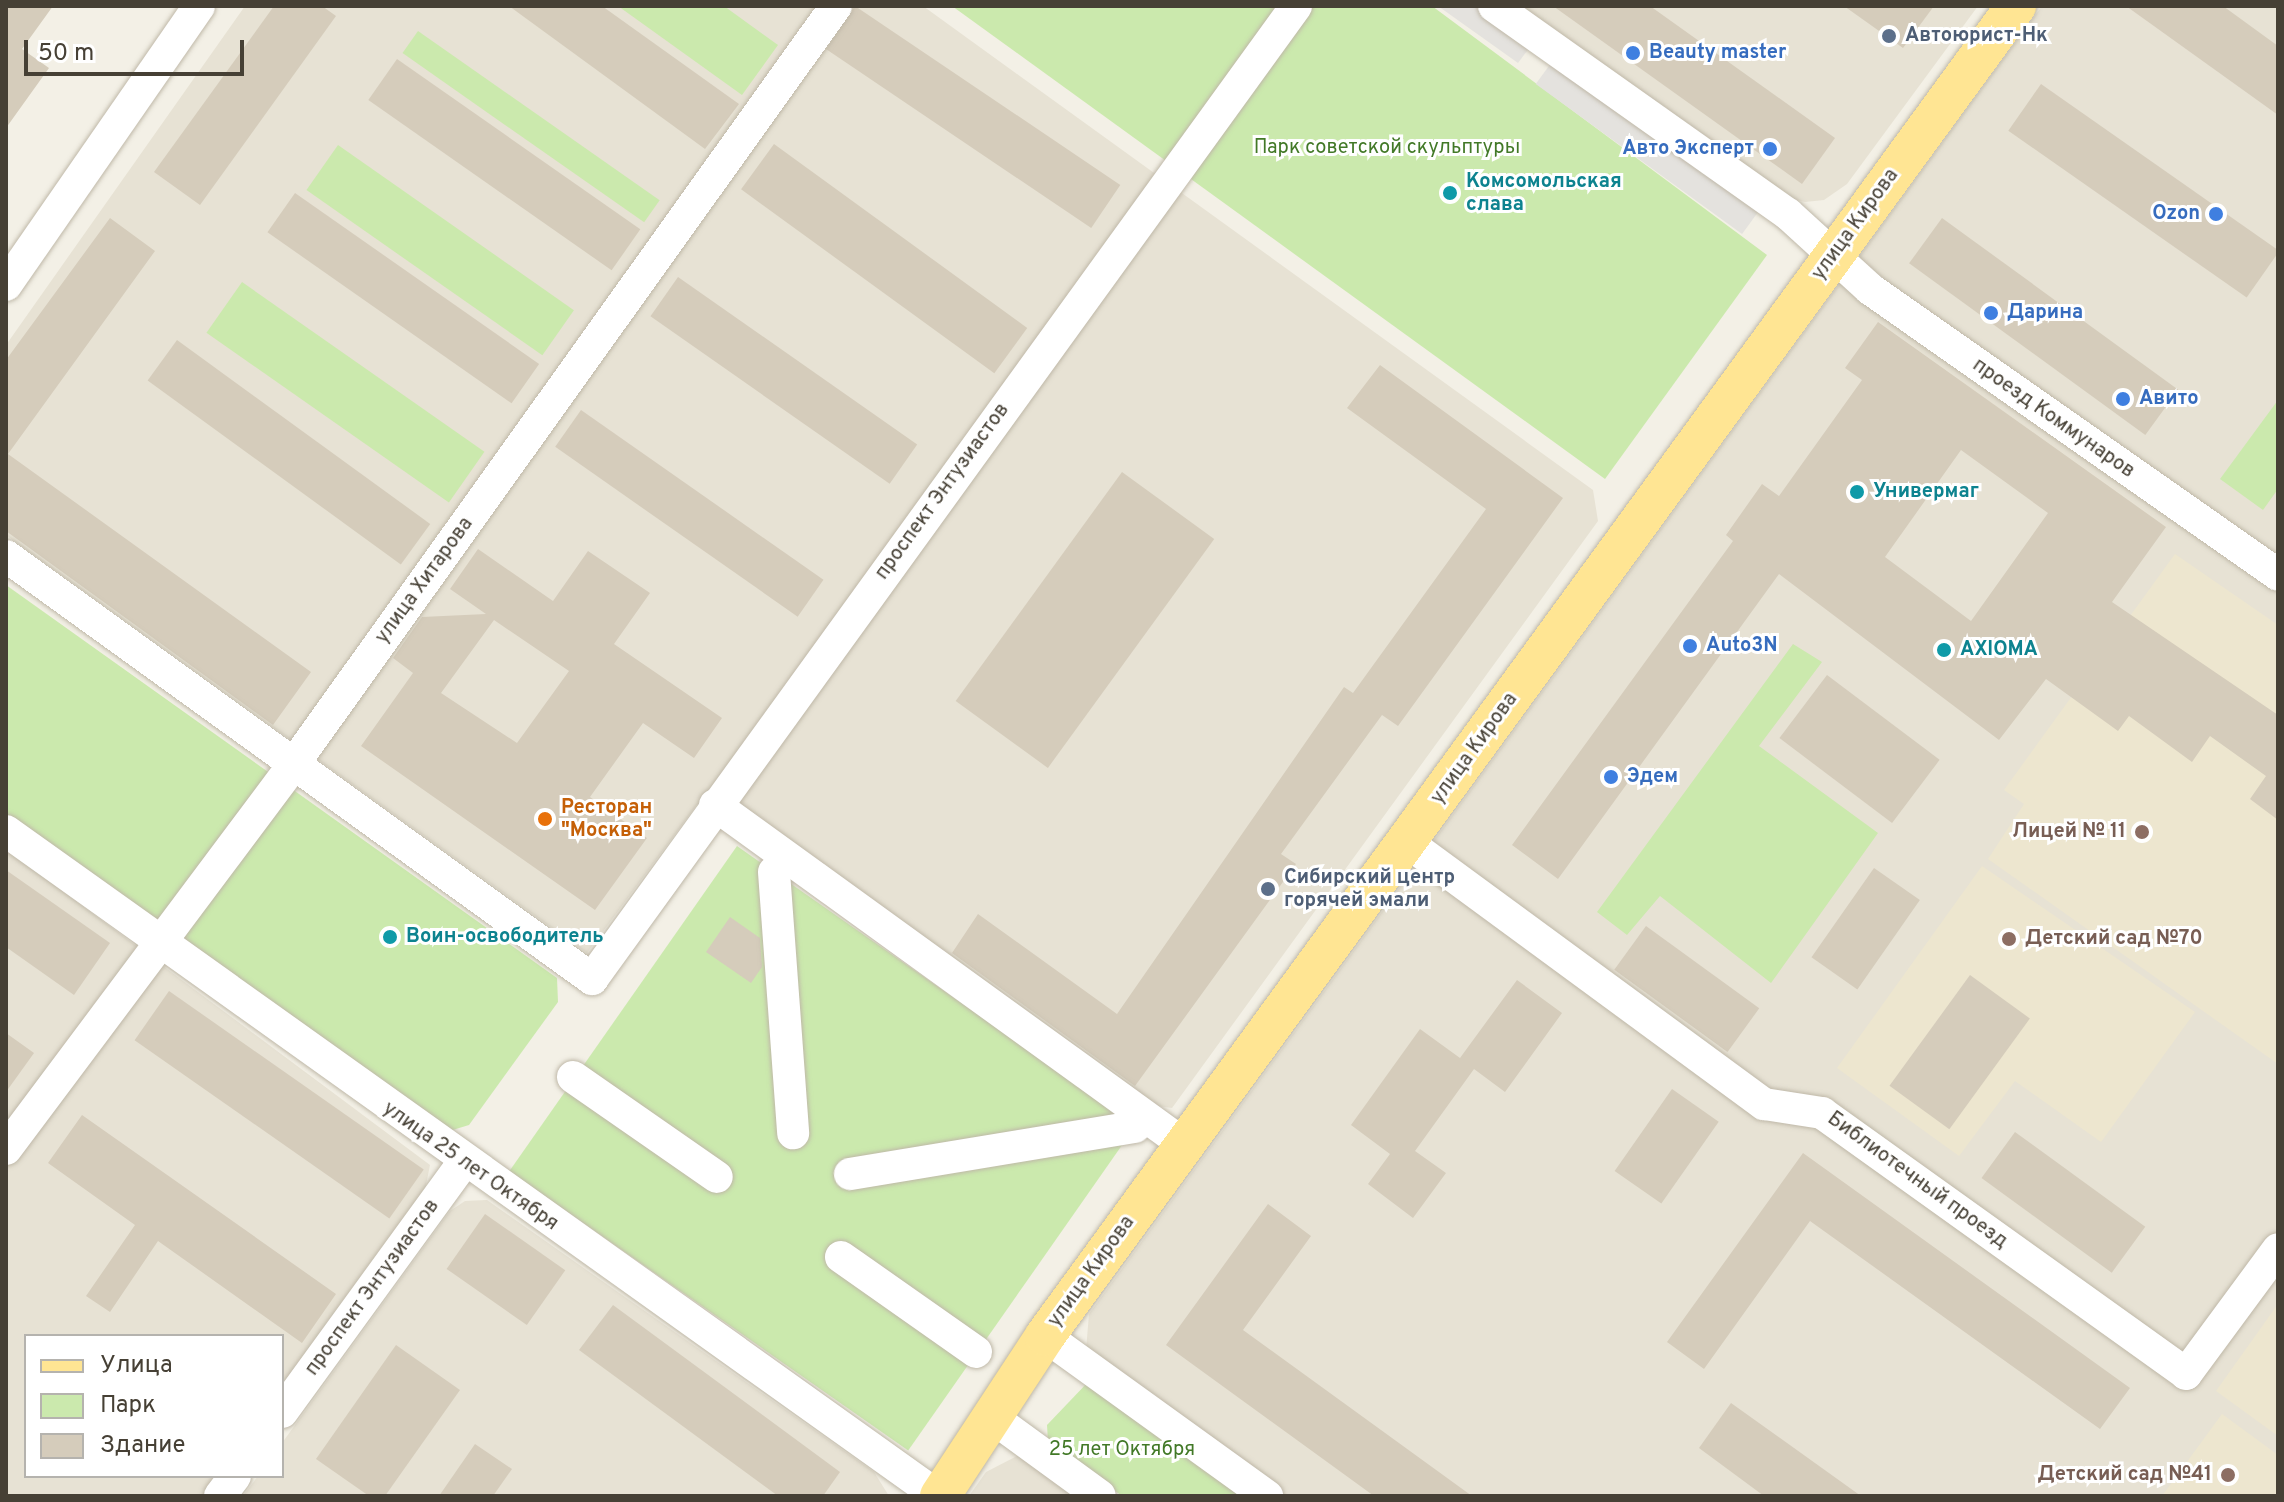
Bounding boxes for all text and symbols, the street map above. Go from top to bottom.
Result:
scale bar [28,24,248,74]
place label: Автоюрист-Нк [1905,24,2048,48]
marker: Автоюрист-Нк [1880,27,1898,45]
text: 50 m [38,39,94,69]
place label: Beauty master [1649,41,1786,65]
marker: Beauty master [1624,44,1642,62]
park label: Парк советской скульптуры [1254,136,1520,160]
place label: Авто Эксперт [1622,137,1754,161]
marker: Авто Эксперт [1761,140,1779,158]
street label: улица Кирова [1808,165,1904,285]
place label: Комсомольская слава [1466,170,1622,217]
marker: Комсомольская слава [1441,184,1459,202]
place label: Ozon [2152,202,2200,226]
marker: Ozon [2207,205,2225,223]
place label: Дарина [2007,301,2083,325]
marker: Дарина [1982,304,2000,322]
street label: проезд Коммунаров [1967,354,2139,484]
place label: Авито [2139,387,2198,411]
marker: Авито [2114,390,2132,408]
street label: проспект Энтузиастов [871,399,1015,585]
place label: Универмаг [1873,480,1979,504]
marker: Универмаг [1848,483,1866,501]
street label: улица Хитарова [371,513,479,649]
place label: Auto3N [1706,634,1778,658]
marker: Auto3N [1681,637,1699,655]
place label: AXIOMA [1960,638,2038,662]
marker: AXIOMA [1935,641,1953,659]
street label: улица Кирова [1427,689,1523,809]
place label: Эдем [1627,765,1678,789]
marker: Эдем [1602,768,1620,786]
place label: Ресторан "Москва" [561,796,652,843]
marker: Ресторан "Москва" [536,810,554,828]
place label: Лицей № 11 [2012,820,2126,844]
marker: Лицей № 11 [2133,823,2151,841]
place label: Сибирский центр горячей эмали [1284,866,1455,913]
marker: Сибирский центр горячей эмали [1259,880,1277,898]
place label: Воин-освободитель [406,925,604,949]
place label: Детский сад №70 [2025,927,2203,951]
marker: Воин-освободитель [381,928,399,946]
marker: Детский сад №70 [2000,930,2018,948]
street label: улица 25 лет Октября [378,1097,562,1237]
street label: Библиотечный проезд [1822,1107,2012,1255]
street label: проспект Энтузиастов [301,1195,445,1381]
street label: улица Кирова [1044,1212,1140,1332]
legend [24,1334,284,1478]
text: Улица [100,1351,173,1381]
text: Парк [100,1391,156,1421]
text: Здание [100,1431,186,1461]
park label: 25 лет Октября [1049,1438,1195,1462]
place label: Детский сад №41 [2037,1463,2212,1487]
marker: Детский сад №41 [2219,1466,2237,1484]

